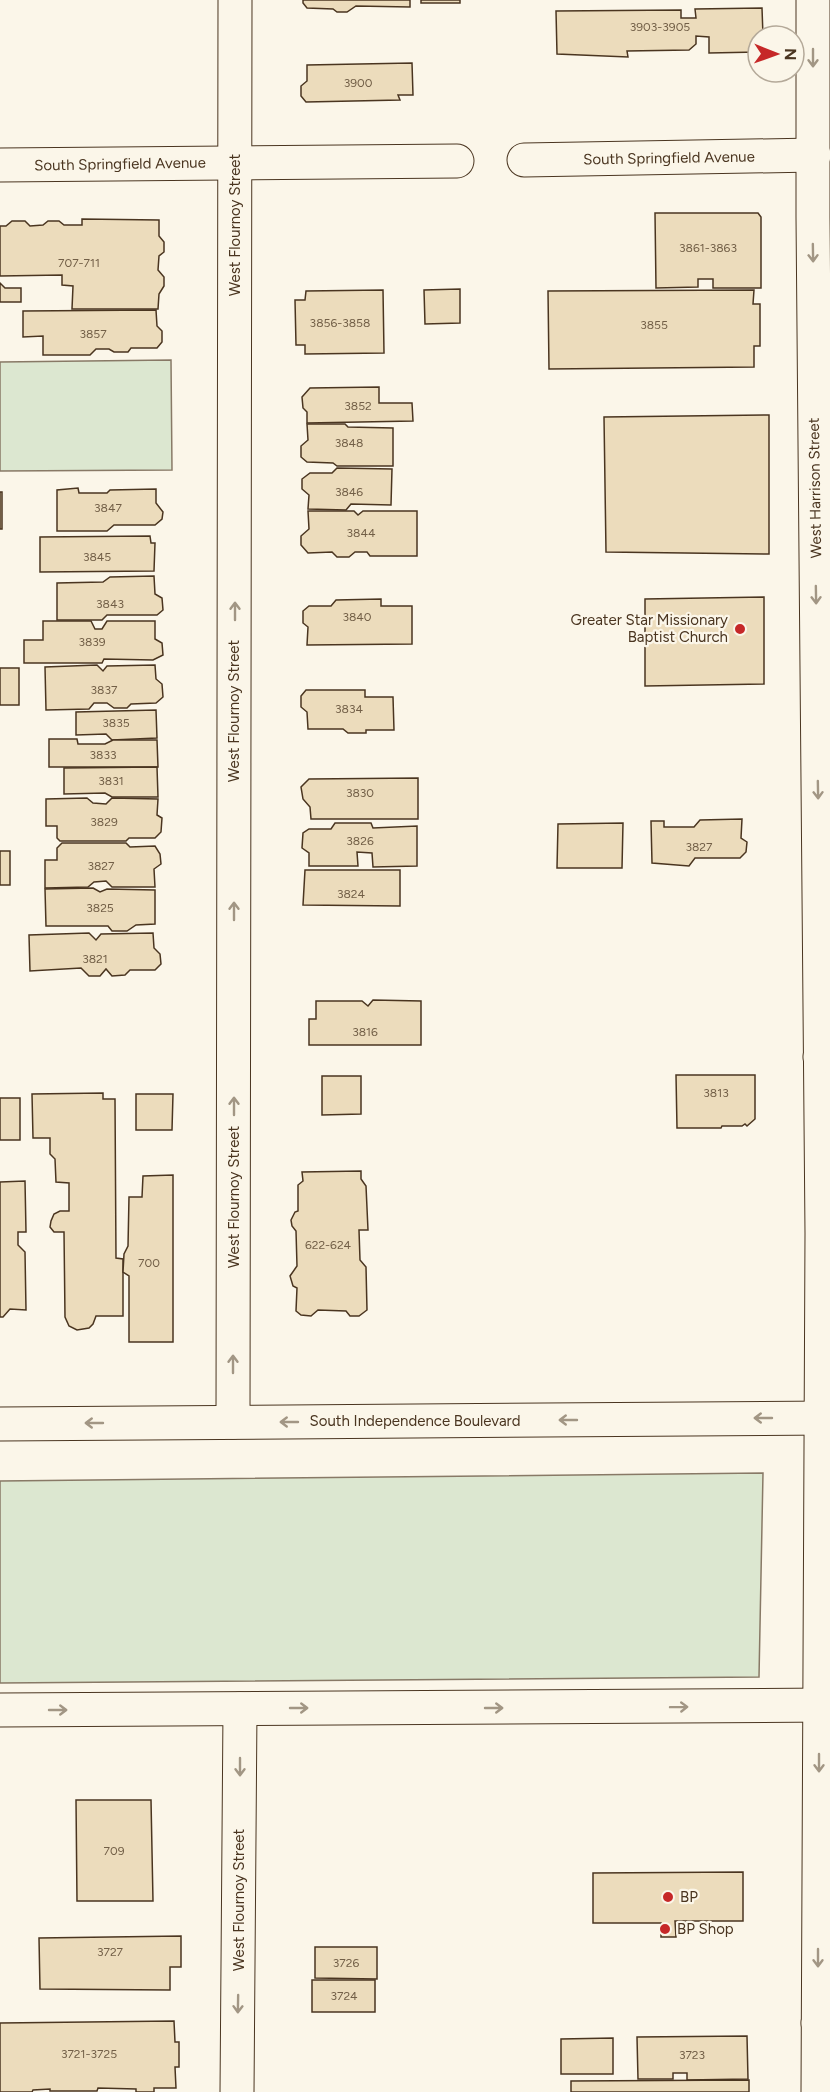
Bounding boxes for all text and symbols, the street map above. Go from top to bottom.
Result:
house number: 3903-3905 [630,20,690,34]
north arrow [746,24,806,84]
text: N [781,48,800,61]
one-way arrow [807,48,819,68]
house number: 3900 [344,76,373,90]
street label: South Springfield Avenue [583,148,755,168]
street label: West Flournoy Street [226,153,244,296]
street label: South Springfield Avenue [34,154,206,174]
house number: 3861-3863 [679,241,737,255]
one-way arrow [808,243,819,263]
house number: 707-711 [58,256,100,270]
house number: 3856-3858 [310,316,370,330]
house number: 3855 [640,318,668,332]
house number: 3857 [79,327,107,341]
house number: 3852 [344,399,372,413]
street label: West Harrison Street [805,417,825,558]
house number: 3848 [335,436,363,450]
house number: 3846 [335,485,363,499]
house number: 3847 [94,501,122,515]
house number: 3844 [347,526,376,540]
house number: 3845 [83,550,111,564]
one-way arrow [811,585,822,605]
house number: 3843 [96,597,124,611]
one-way arrow [229,601,241,621]
house number: 3840 [342,610,372,624]
place label: Greater Star Missionary Baptist Church [571,611,728,646]
marker: Greater Star Missionary Baptist Church [733,622,747,636]
house number: 3839 [78,635,106,649]
street label: West Flournoy Street [225,639,243,782]
house number: 3837 [91,683,118,697]
house number: 3834 [335,702,363,716]
house number: 3835 [102,716,130,730]
house number: 3833 [90,748,116,762]
house number: 3831 [98,774,124,788]
one-way arrow [812,780,824,800]
house number: 3830 [346,786,374,800]
house number: 3829 [90,815,118,829]
house number: 3826 [346,834,374,848]
house number: 3827 [685,840,713,854]
house number: 3827 [87,859,115,873]
house number: 3824 [337,887,366,901]
house number: 3825 [86,901,114,915]
one-way arrow [228,901,240,921]
house number: 3821 [82,952,108,966]
house number: 3816 [352,1025,378,1039]
house number: 3813 [703,1086,729,1100]
one-way arrow [228,1096,240,1116]
street label: West Flournoy Street [225,1125,243,1268]
house number: 622-624 [305,1238,352,1252]
house number: 700 [138,1256,160,1270]
one-way arrow [227,1354,239,1374]
street label: South Independence Boulevard [310,1412,520,1430]
one-way arrow [754,1412,774,1424]
one-way arrow [559,1414,579,1426]
one-way arrow [280,1416,300,1428]
one-way arrow [85,1417,105,1429]
one-way arrow [668,1701,688,1713]
one-way arrow [483,1702,503,1714]
one-way arrow [288,1703,308,1714]
one-way arrow [48,1704,68,1716]
one-way arrow [813,1753,825,1773]
one-way arrow [234,1757,246,1777]
street label: West Flournoy Street [230,1828,248,1971]
house number: 709 [104,1844,125,1858]
place label: BP [680,1888,698,1906]
marker: BP [661,1890,675,1904]
place label: BP Shop [677,1920,734,1938]
marker: BP Shop [658,1922,672,1936]
house number: 3727 [97,1945,124,1959]
one-way arrow [812,1948,824,1968]
house number: 3726 [333,1956,359,1970]
house number: 3724 [330,1989,358,2003]
one-way arrow [232,1994,244,2014]
house number: 3721-3725 [61,2047,117,2061]
house number: 3723 [679,2048,705,2062]

